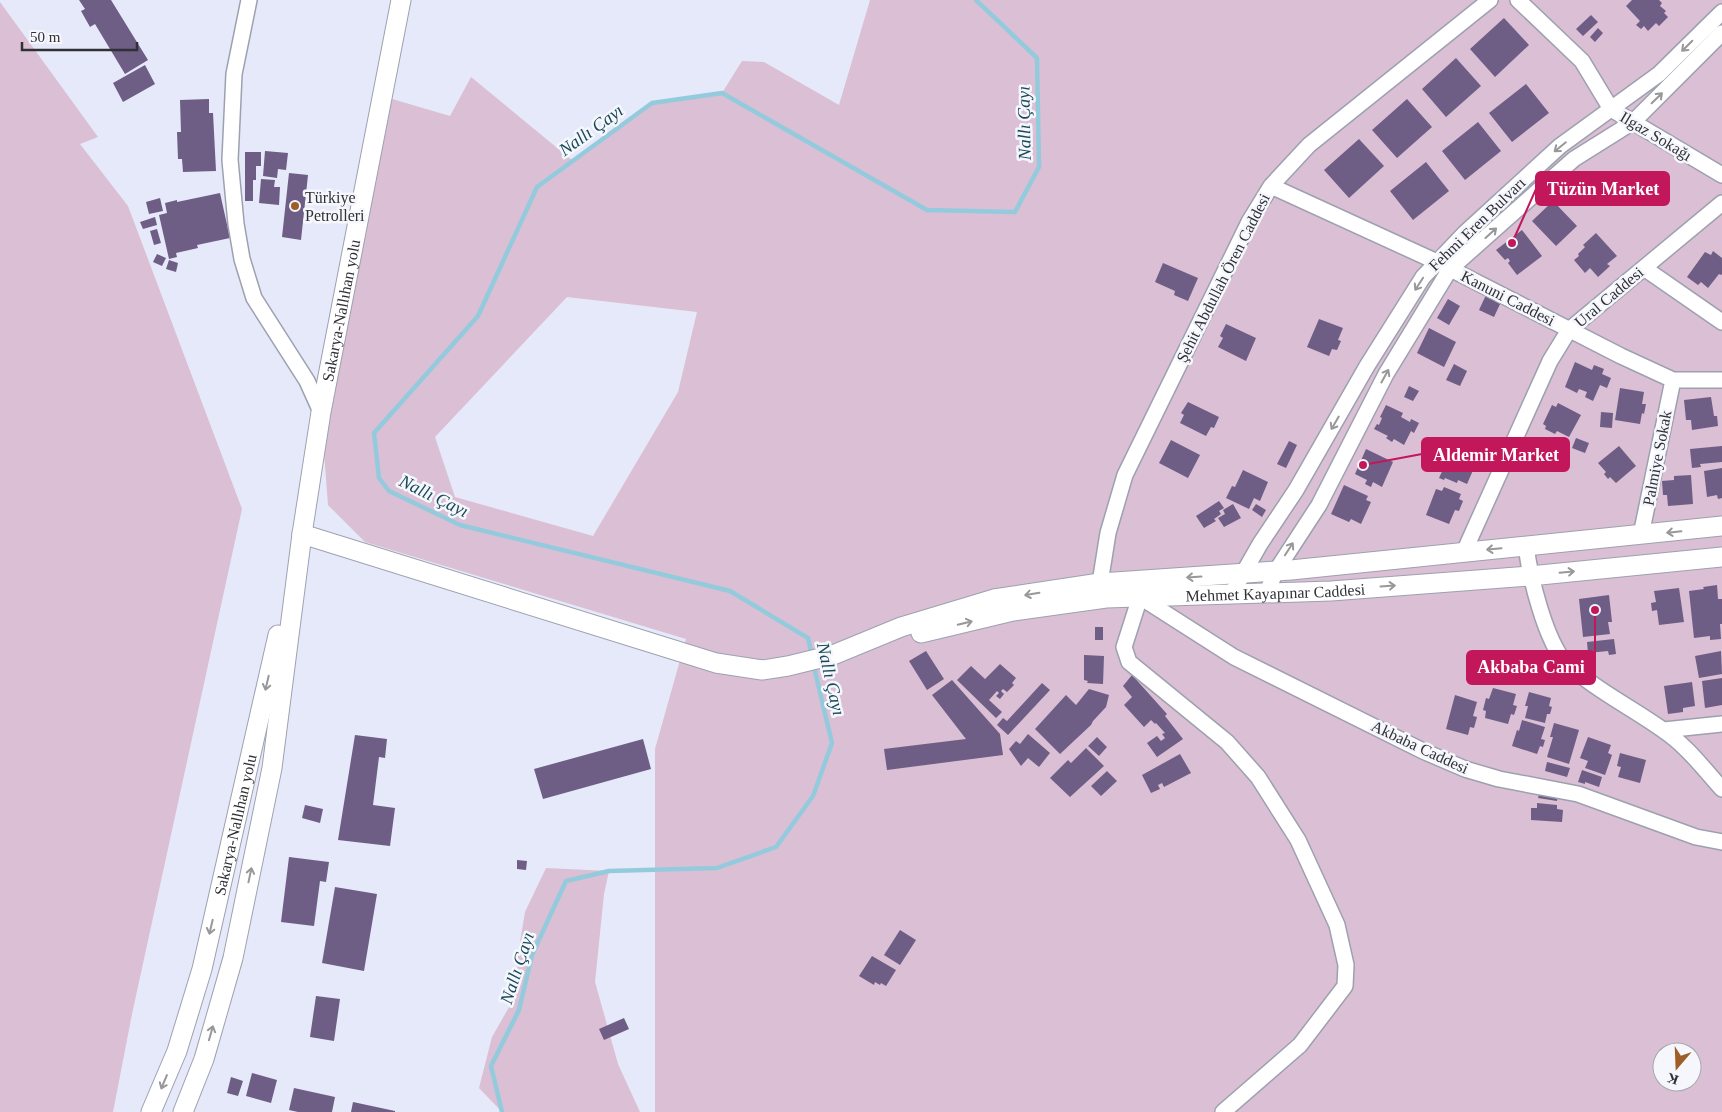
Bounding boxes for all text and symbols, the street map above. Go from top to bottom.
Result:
scale bar [22,20,138,52]
text: 50 m [30,29,61,45]
one-way arrow [1681,40,1694,52]
water label: Nallı Çayı [1013,86,1035,161]
one-way arrow [1651,92,1664,104]
water label: Nallı Çayı [554,100,627,161]
street label: Ilgaz Sokağı [1617,108,1695,165]
one-way arrow [1554,141,1567,152]
callout: Tüzün Market [1536,172,1669,205]
street label: Fehmi Eren Bulvarı [1425,173,1529,274]
text: Tüzün Market [1547,179,1659,199]
place label: Türkiye Petrolleri [305,189,365,224]
street label: Şehit Abdullah Ören Caddesi [1173,190,1274,366]
marker: Türkiye Petrolleri [289,200,301,212]
one-way arrow [1484,227,1497,239]
street label: Sakarya-Nallıhan yolu [319,238,363,383]
street label: Ural Caddesi [1571,263,1647,331]
street label: Kanuni Caddesi [1458,267,1558,329]
one-way arrow [1413,277,1424,291]
one-way arrow [1380,369,1390,384]
street label: Palmiye Sokak [1639,409,1676,507]
one-way arrow [1329,415,1339,430]
callout: Aldemir Market [1422,438,1569,471]
text: Aldemir Market [1433,445,1559,465]
water label: Nallı Çayı [395,470,472,521]
one-way arrow [1666,527,1682,537]
one-way arrow [1284,542,1295,556]
one-way arrow [1487,544,1503,554]
one-way arrow [1559,567,1575,577]
one-way arrow [1186,572,1202,581]
street label: Mehmet Kayapınar Caddesi [1185,580,1366,604]
one-way arrow [1379,582,1395,591]
one-way arrow [1024,589,1040,599]
one-way arrow [957,618,973,627]
water label: Nallı Çayı [813,639,849,718]
callout: Akbaba Cami [1467,651,1595,684]
text: Akbaba Cami [1477,657,1585,677]
one-way arrow [262,675,271,691]
street label: Akbaba Caddesi [1369,717,1472,777]
street label: Sakarya-Nallıhan yolu [211,752,259,897]
one-way arrow [246,868,255,884]
one-way arrow [206,919,215,935]
water label: Nallı Çayı [496,929,538,1007]
one-way arrow [206,1025,216,1041]
north arrow [1652,1042,1702,1092]
text: K [1665,1070,1681,1088]
one-way arrow [158,1074,168,1089]

